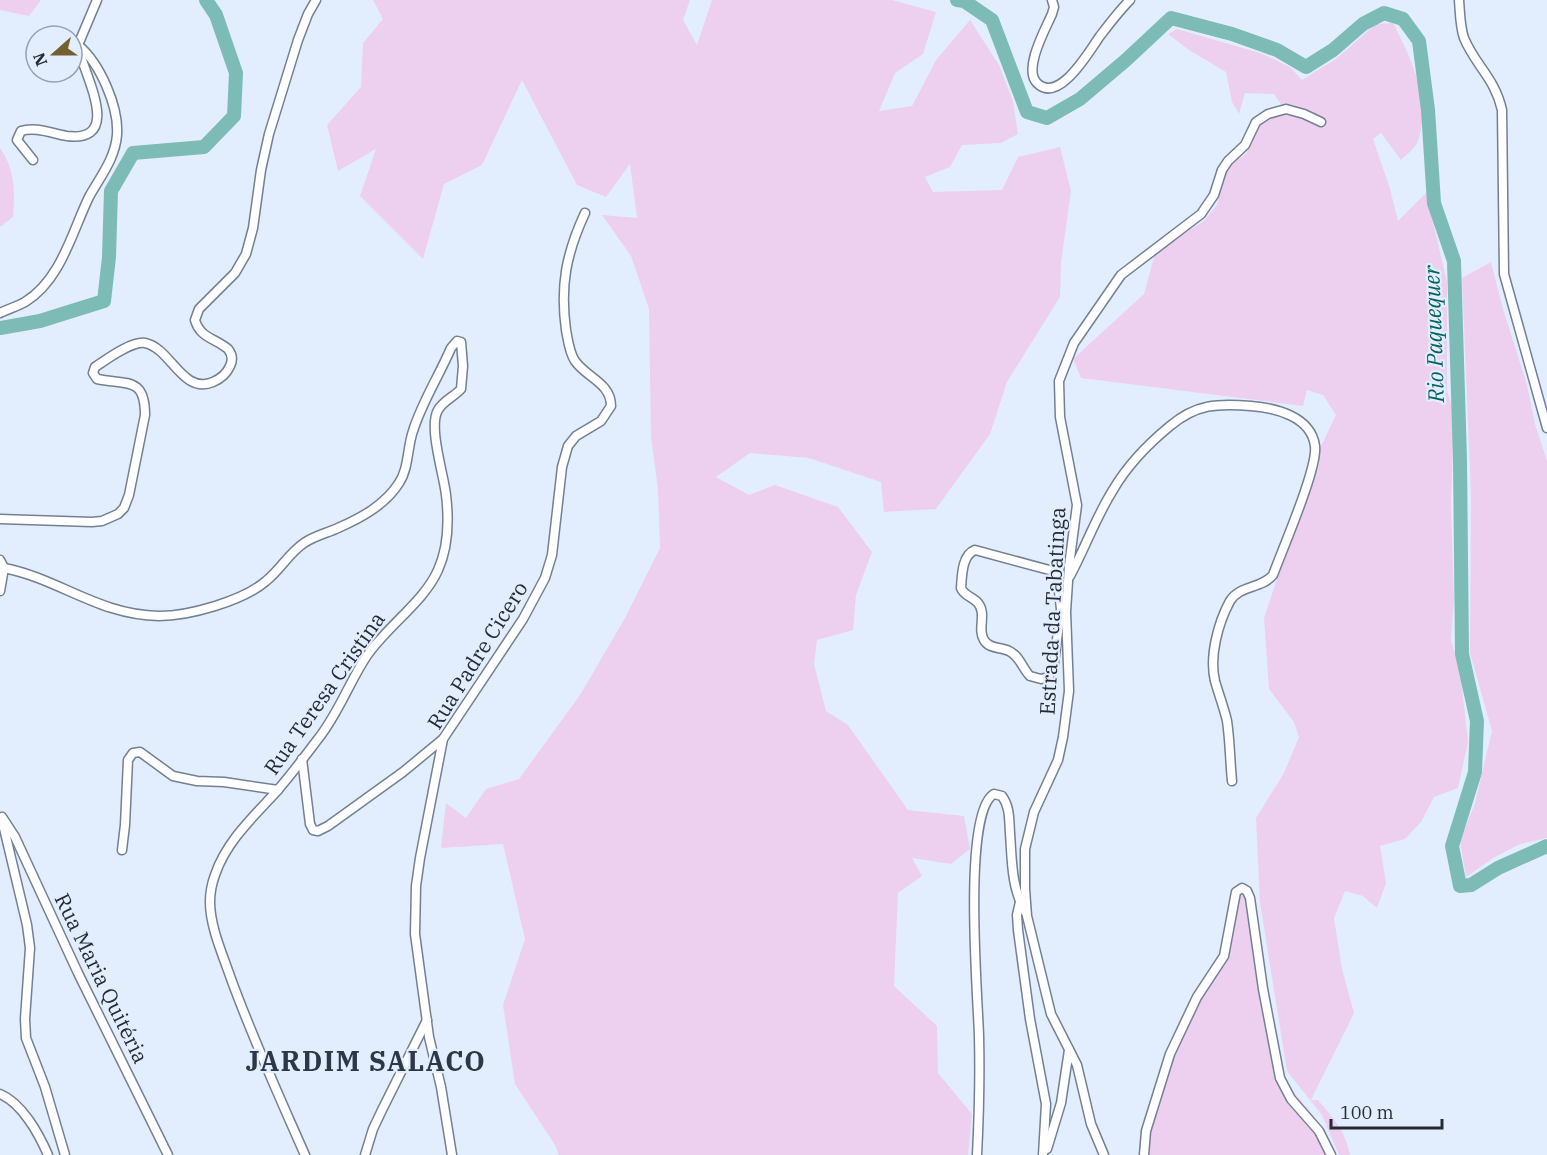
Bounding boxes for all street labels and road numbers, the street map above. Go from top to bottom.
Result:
street label: Estrada da Tabatinga [1033,506,1071,716]
street label: Rua Padre Cicero [420,576,534,734]
street label: Rua Teresa Cristina [257,606,391,780]
street label: Rua Maria Quitéria [49,888,155,1068]

